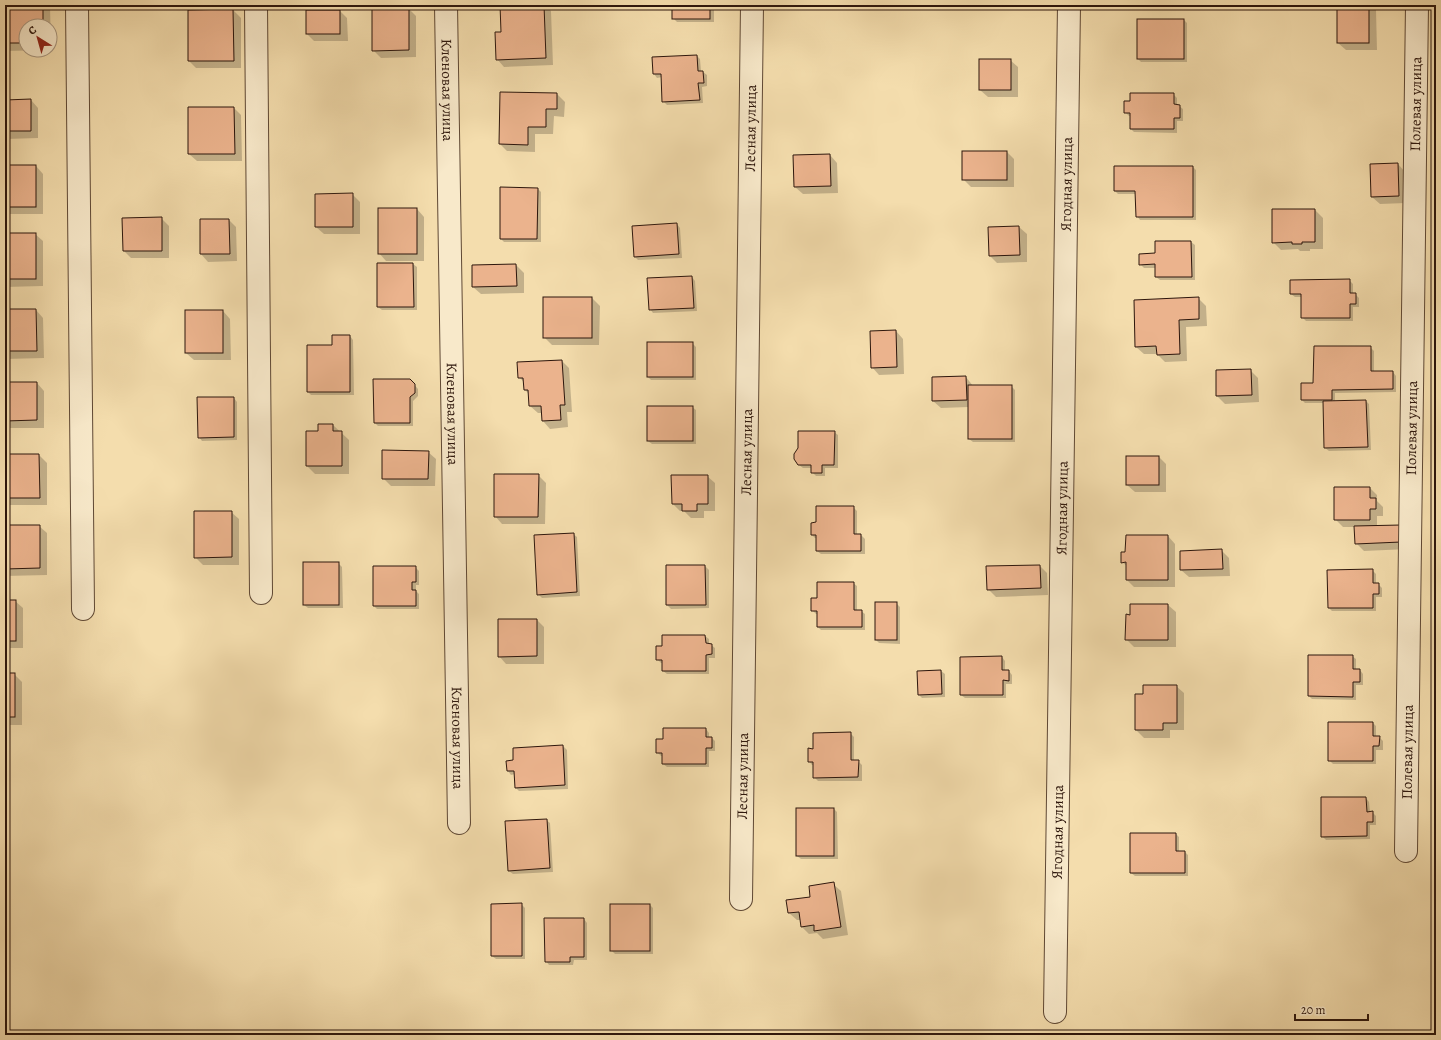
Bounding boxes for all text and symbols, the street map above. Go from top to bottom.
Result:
north arrow [18,18,58,58]
text: С [25,22,40,38]
street label: Кленовая улица [437,38,458,142]
street label: Полевая улица [1405,56,1426,152]
street label: Лесная улица [740,84,761,172]
street label: Ягодная улица [1056,137,1077,231]
street label: Кленовая улица [442,362,463,466]
street label: Полевая улица [1401,380,1422,476]
street label: Лесная улица [736,408,757,496]
street label: Ягодная улица [1051,461,1073,555]
street label: Кленовая улица [447,686,468,790]
street label: Полевая улица [1397,704,1418,800]
street label: Лесная улица [732,732,753,820]
street label: Ягодная улица [1047,785,1068,879]
scale bar [1295,996,1368,1022]
text: 20 m [1301,1002,1325,1018]

